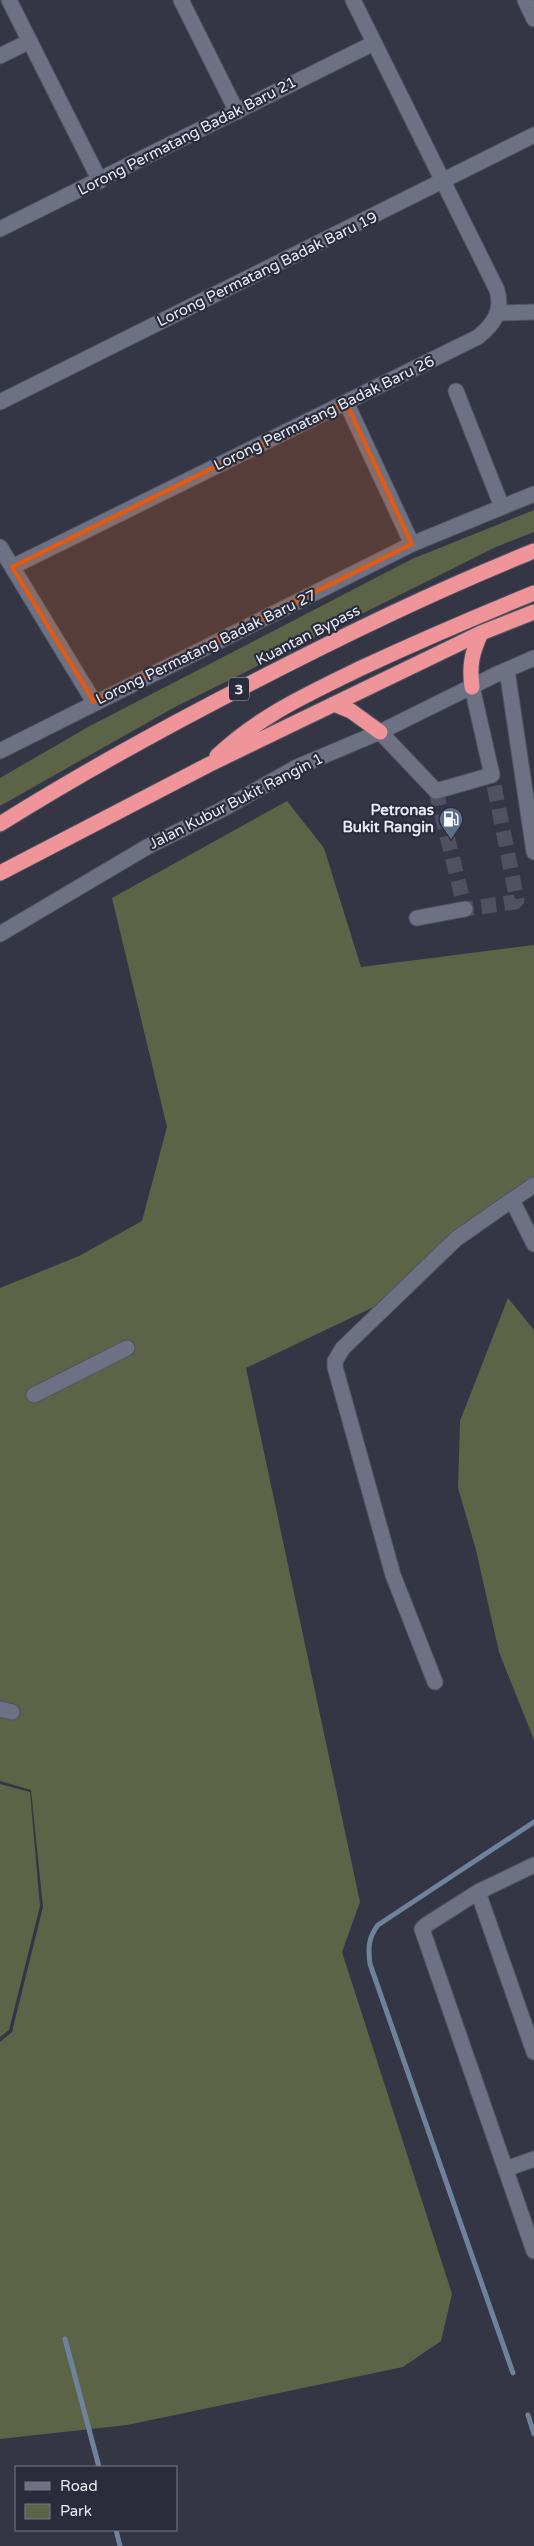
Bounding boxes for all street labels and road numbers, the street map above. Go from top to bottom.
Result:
street label: Lorong Permatang Badak Baru 21 [75,73,299,199]
street label: Lorong Permatang Badak Baru 19 [154,208,380,330]
street label: Lorong Permatang Badak Baru 26 [211,352,437,474]
street label: Lorong Permatang Badak Baru 27 [93,586,319,708]
street label: Kuantan Bypass [253,601,363,669]
road number: 3 [229,678,249,701]
street label: Jalan Kubur Bukit Rangin 1 [146,749,326,853]

